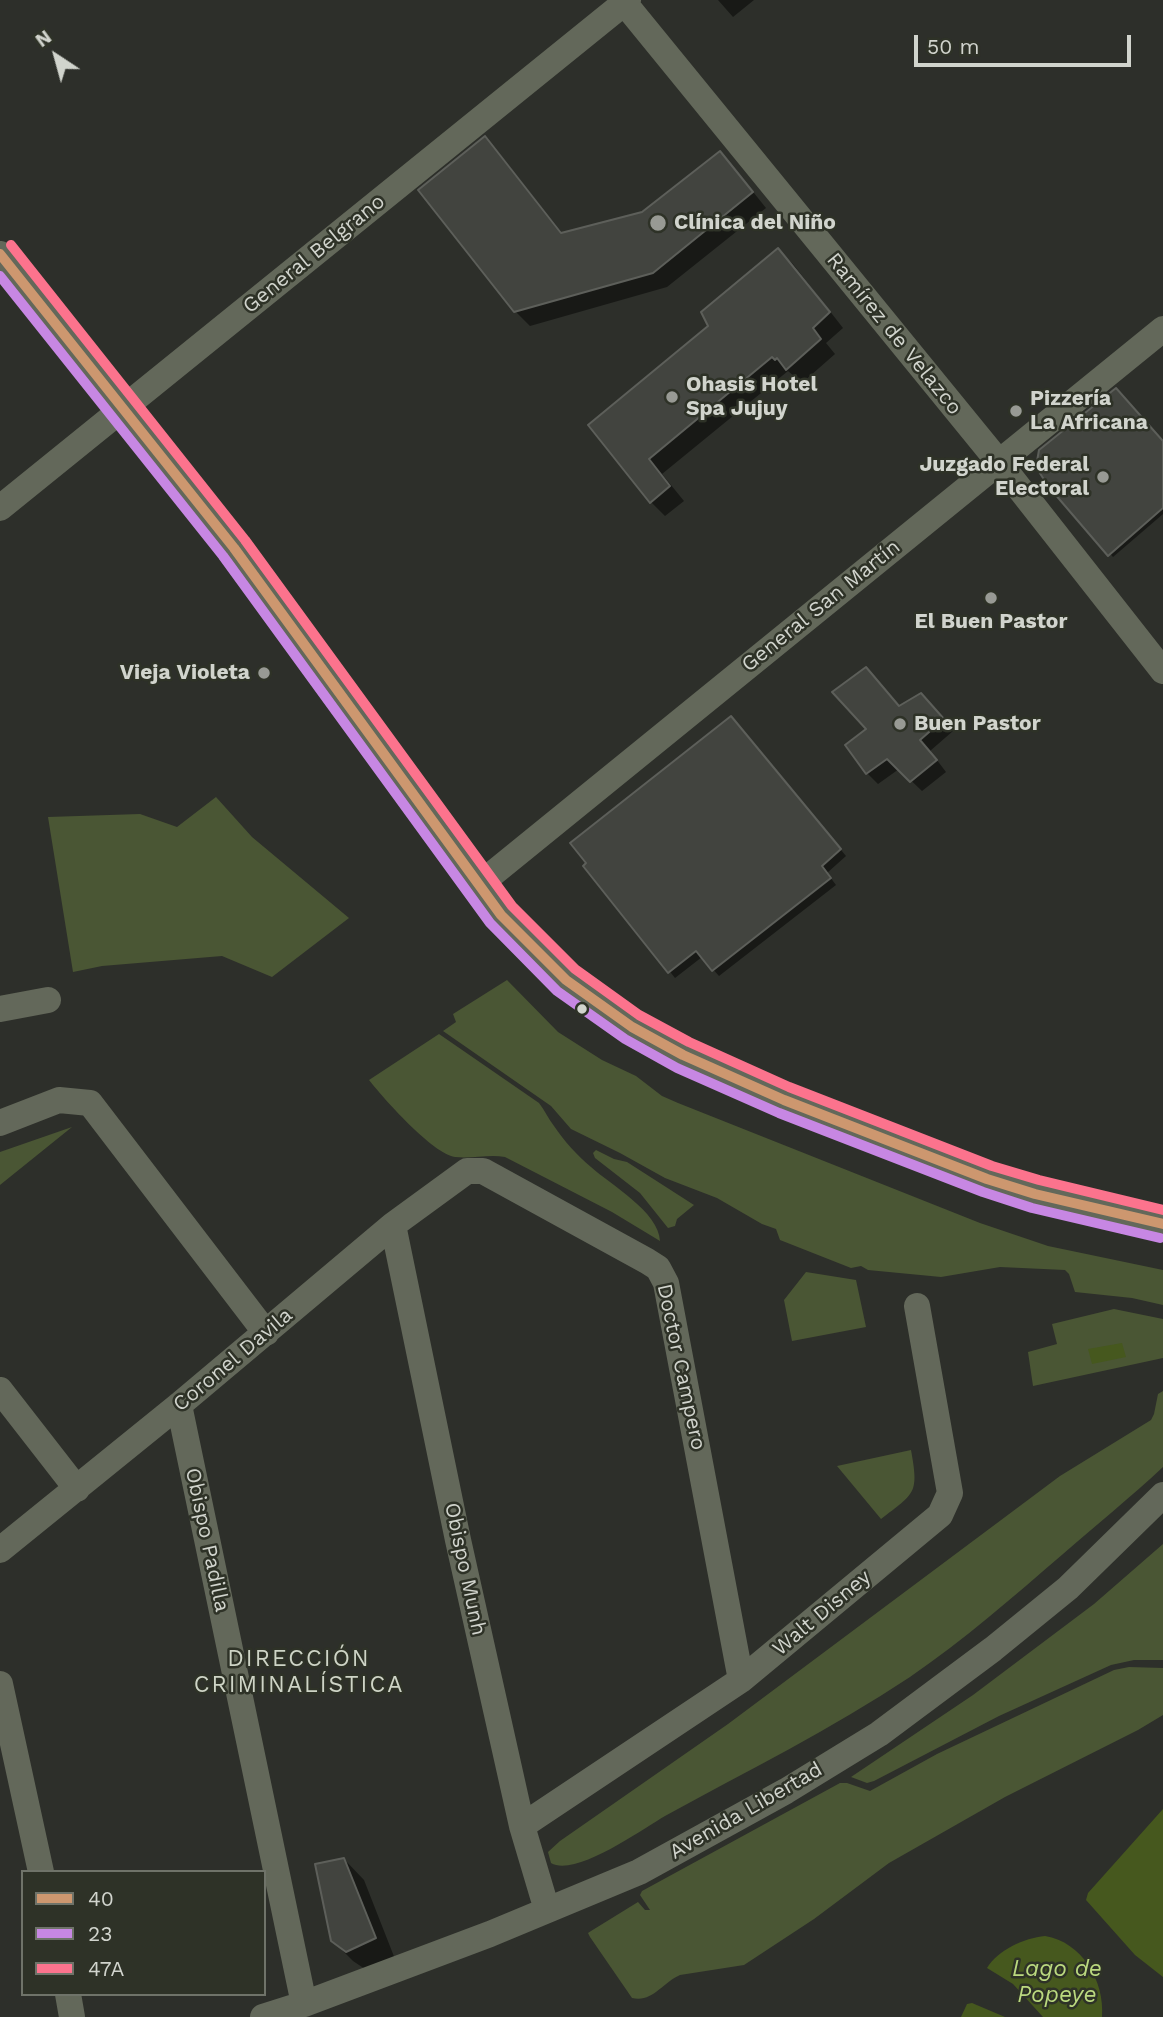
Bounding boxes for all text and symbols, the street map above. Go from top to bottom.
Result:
north arrow [21,21,91,91]
scale bar [918,21,1135,65]
text: N [31,25,56,52]
text: 50 m [927,34,979,59]
street label: General Belgrano [238,189,390,319]
place label: Clínica del Niño [674,210,836,236]
marker: Clínica del Niño [648,213,668,233]
street label: Ramírez de Velazco [821,248,967,420]
place label: Ohasis Hotel Spa Jujuy [686,372,817,422]
place label: Pizzería La Africana [1030,386,1148,436]
marker: Ohasis Hotel Spa Jujuy [664,389,680,405]
marker: Pizzería La Africana [1008,403,1024,419]
place label: Juzgado Federal Electoral [919,452,1089,502]
marker: Juzgado Federal Electoral [1095,469,1111,485]
street label: General San Martín [737,534,905,678]
marker: El Buen Pastor [983,590,999,606]
place label: El Buen Pastor [915,609,1067,635]
place label: Vieja Violeta [120,660,250,686]
marker: Vieja Violeta [256,665,272,681]
place label: Buen Pastor [914,711,1041,737]
marker: Buen Pastor [892,716,908,732]
unlabelled marker [575,1002,589,1016]
street label: Doctor Campero [651,1282,711,1452]
street label: Coronel Davila [168,1303,298,1417]
street label: Obispo Padilla [179,1466,235,1614]
street label: Obispo Munh [439,1500,491,1638]
street label: Walt Disney [768,1565,876,1661]
district label: DIRECCIÓN CRIMINALÍSTICA [195,1645,403,1699]
street label: Avenida Libertad [665,1757,827,1865]
legend [21,1870,266,1996]
text: 40 [88,1886,114,1911]
text: 23 [88,1921,113,1946]
water label: Lago de Popeye [1012,1955,1102,2009]
text: 47A [88,1956,124,1981]

